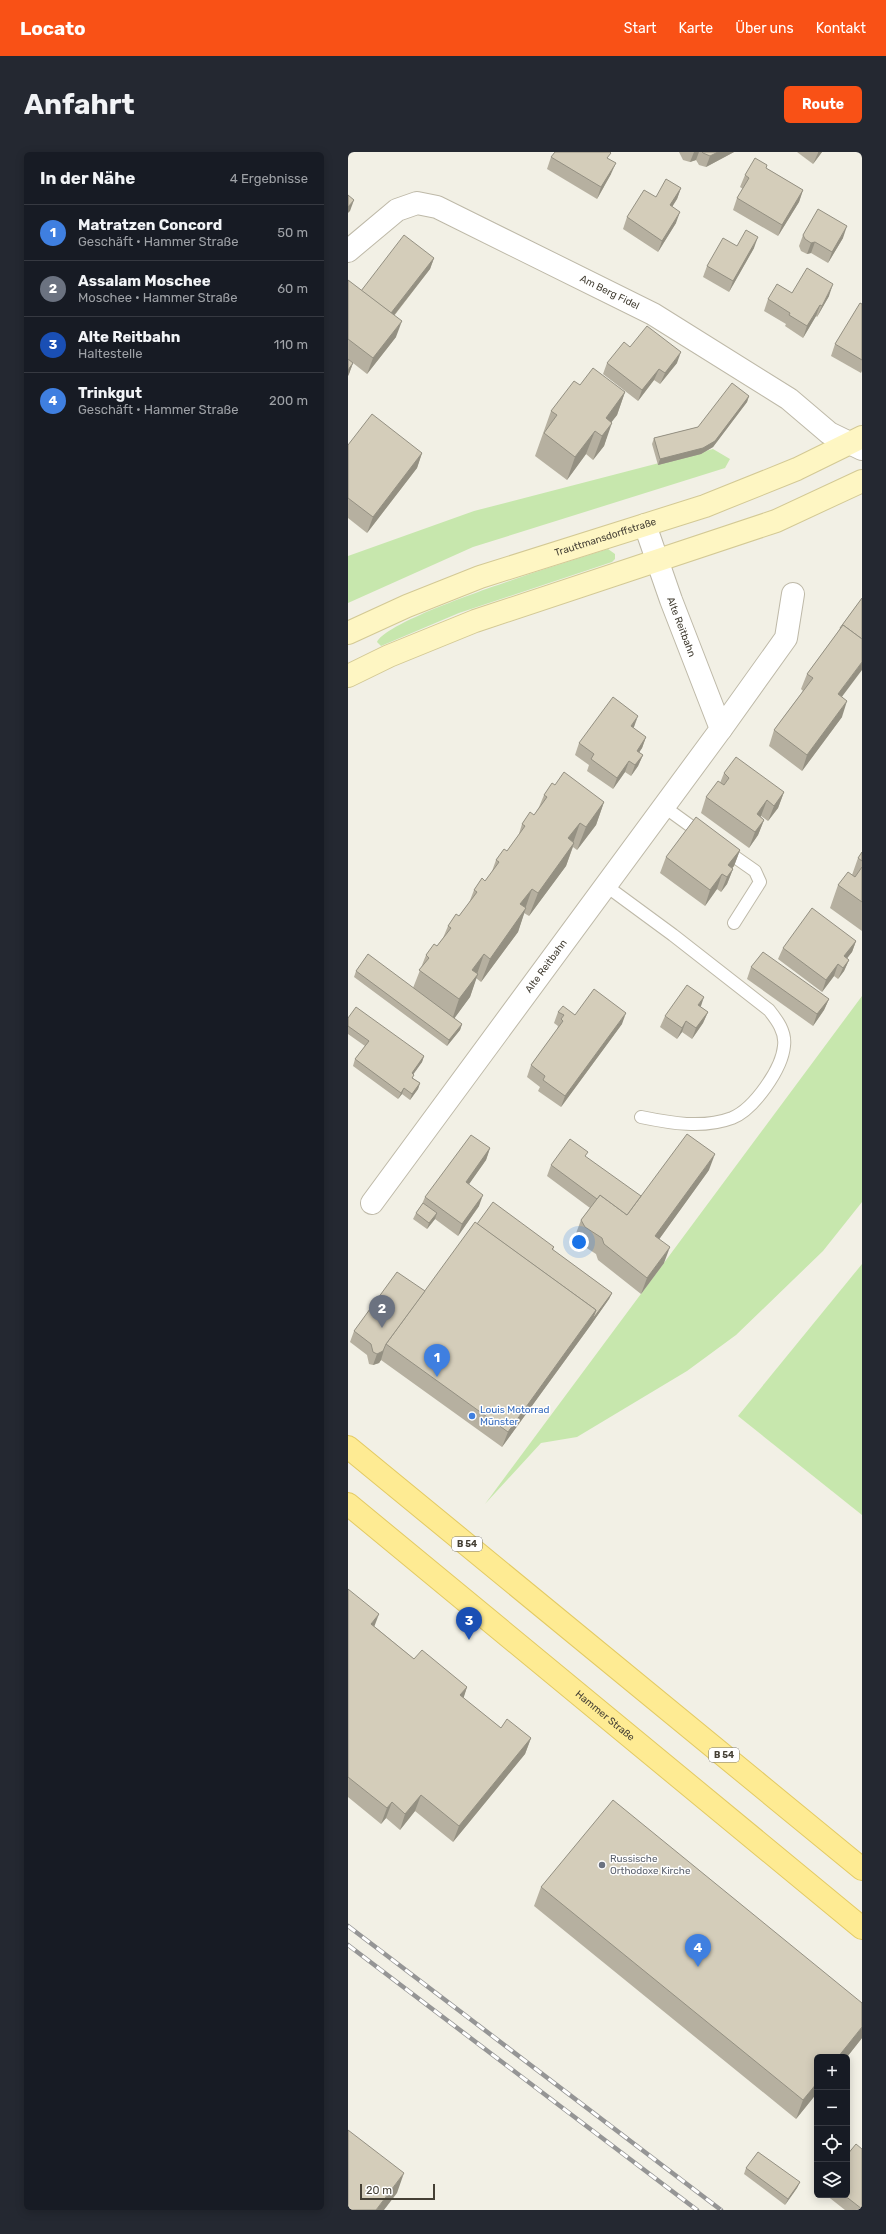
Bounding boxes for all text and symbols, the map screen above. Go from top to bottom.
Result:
text: Locato [20,17,86,40]
text: Start [624,20,657,37]
text: Karte [679,20,713,37]
text: Über uns [735,20,794,37]
text: Kontakt [816,20,866,37]
button: Route [784,86,862,123]
text: Anfahrt [24,88,135,121]
text: In der Nähe [40,168,135,188]
text: 4 Ergebnisse [230,171,308,186]
text: Matratzen Concord [78,216,222,234]
text: 1 [50,225,56,240]
text: 50 m [277,225,308,240]
text: Geschäft · Hammer Straße [78,234,239,249]
text: Assalam Moschee [78,272,211,290]
street label: Am Berg Fidel [578,273,641,312]
text: 2 [49,281,57,296]
text: 60 m [277,281,308,296]
text: Moschee · Hammer Straße [78,290,238,305]
text: Alte Reitbahn [78,328,180,346]
text: 3 [49,337,57,352]
text: 110 m [274,337,308,352]
text: Haltestelle [78,346,143,361]
text: Trinkgut [78,384,142,402]
text: 4 [49,393,57,408]
text: 200 m [269,393,308,408]
text: Geschäft · Hammer Straße [78,402,239,417]
street label: Trauttmansdorffstraße [553,516,658,559]
street label: Alte Reitbahn [664,595,698,659]
street label: Alte Reitbahn [523,937,570,995]
your location [569,1232,589,1252]
pin: 2 [369,1295,395,1328]
pin: 1 [424,1344,450,1377]
place label: Louis Motorrad Münster [480,1404,550,1428]
marker: Louis Motorrad Münster [467,1411,477,1421]
road number: B 54 [452,1537,482,1551]
pin: 3 [456,1607,482,1640]
street label: Hammer Straße [573,1688,637,1744]
road number: B 54 [709,1748,739,1762]
place label: Russische Orthodoxe Kirche [610,1853,691,1877]
marker: Russische Orthodoxe Kirche [597,1860,607,1870]
pin: 4 [685,1934,711,1967]
map controls [814,2054,850,2198]
button: + [814,2054,850,2090]
button: − [814,2090,850,2126]
button: locate [814,2126,850,2162]
button: layers [814,2162,850,2198]
scale bar [360,2182,435,2201]
text: 20 m [366,2184,392,2197]

